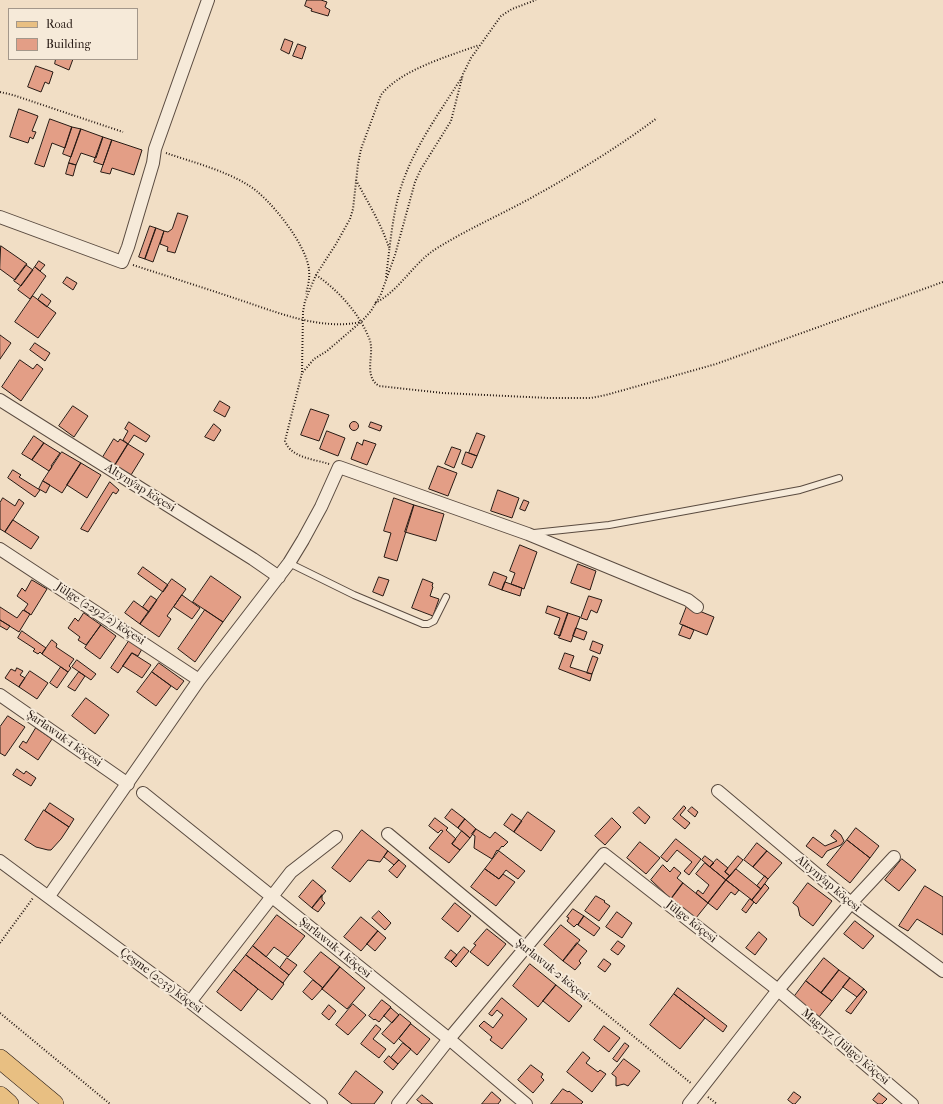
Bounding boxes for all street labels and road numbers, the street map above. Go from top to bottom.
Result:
street label: Altynýap köçesi [102,461,178,515]
street label: Jülge (2292/2) köçesi [53,580,147,648]
street label: Şarlawuk-1 köçesi [24,708,104,770]
street label: Altynýap köçesi [793,853,863,915]
street label: Jülge köçesi [663,898,719,946]
street label: Şarlawuk-1 köçesi [296,915,374,981]
street label: Şarlawuk-2 köçesi [512,936,592,1004]
street label: Çeşme (2033) köçesi [117,945,205,1017]
street label: Magryz (Jülge) köçesi [798,1006,892,1088]

